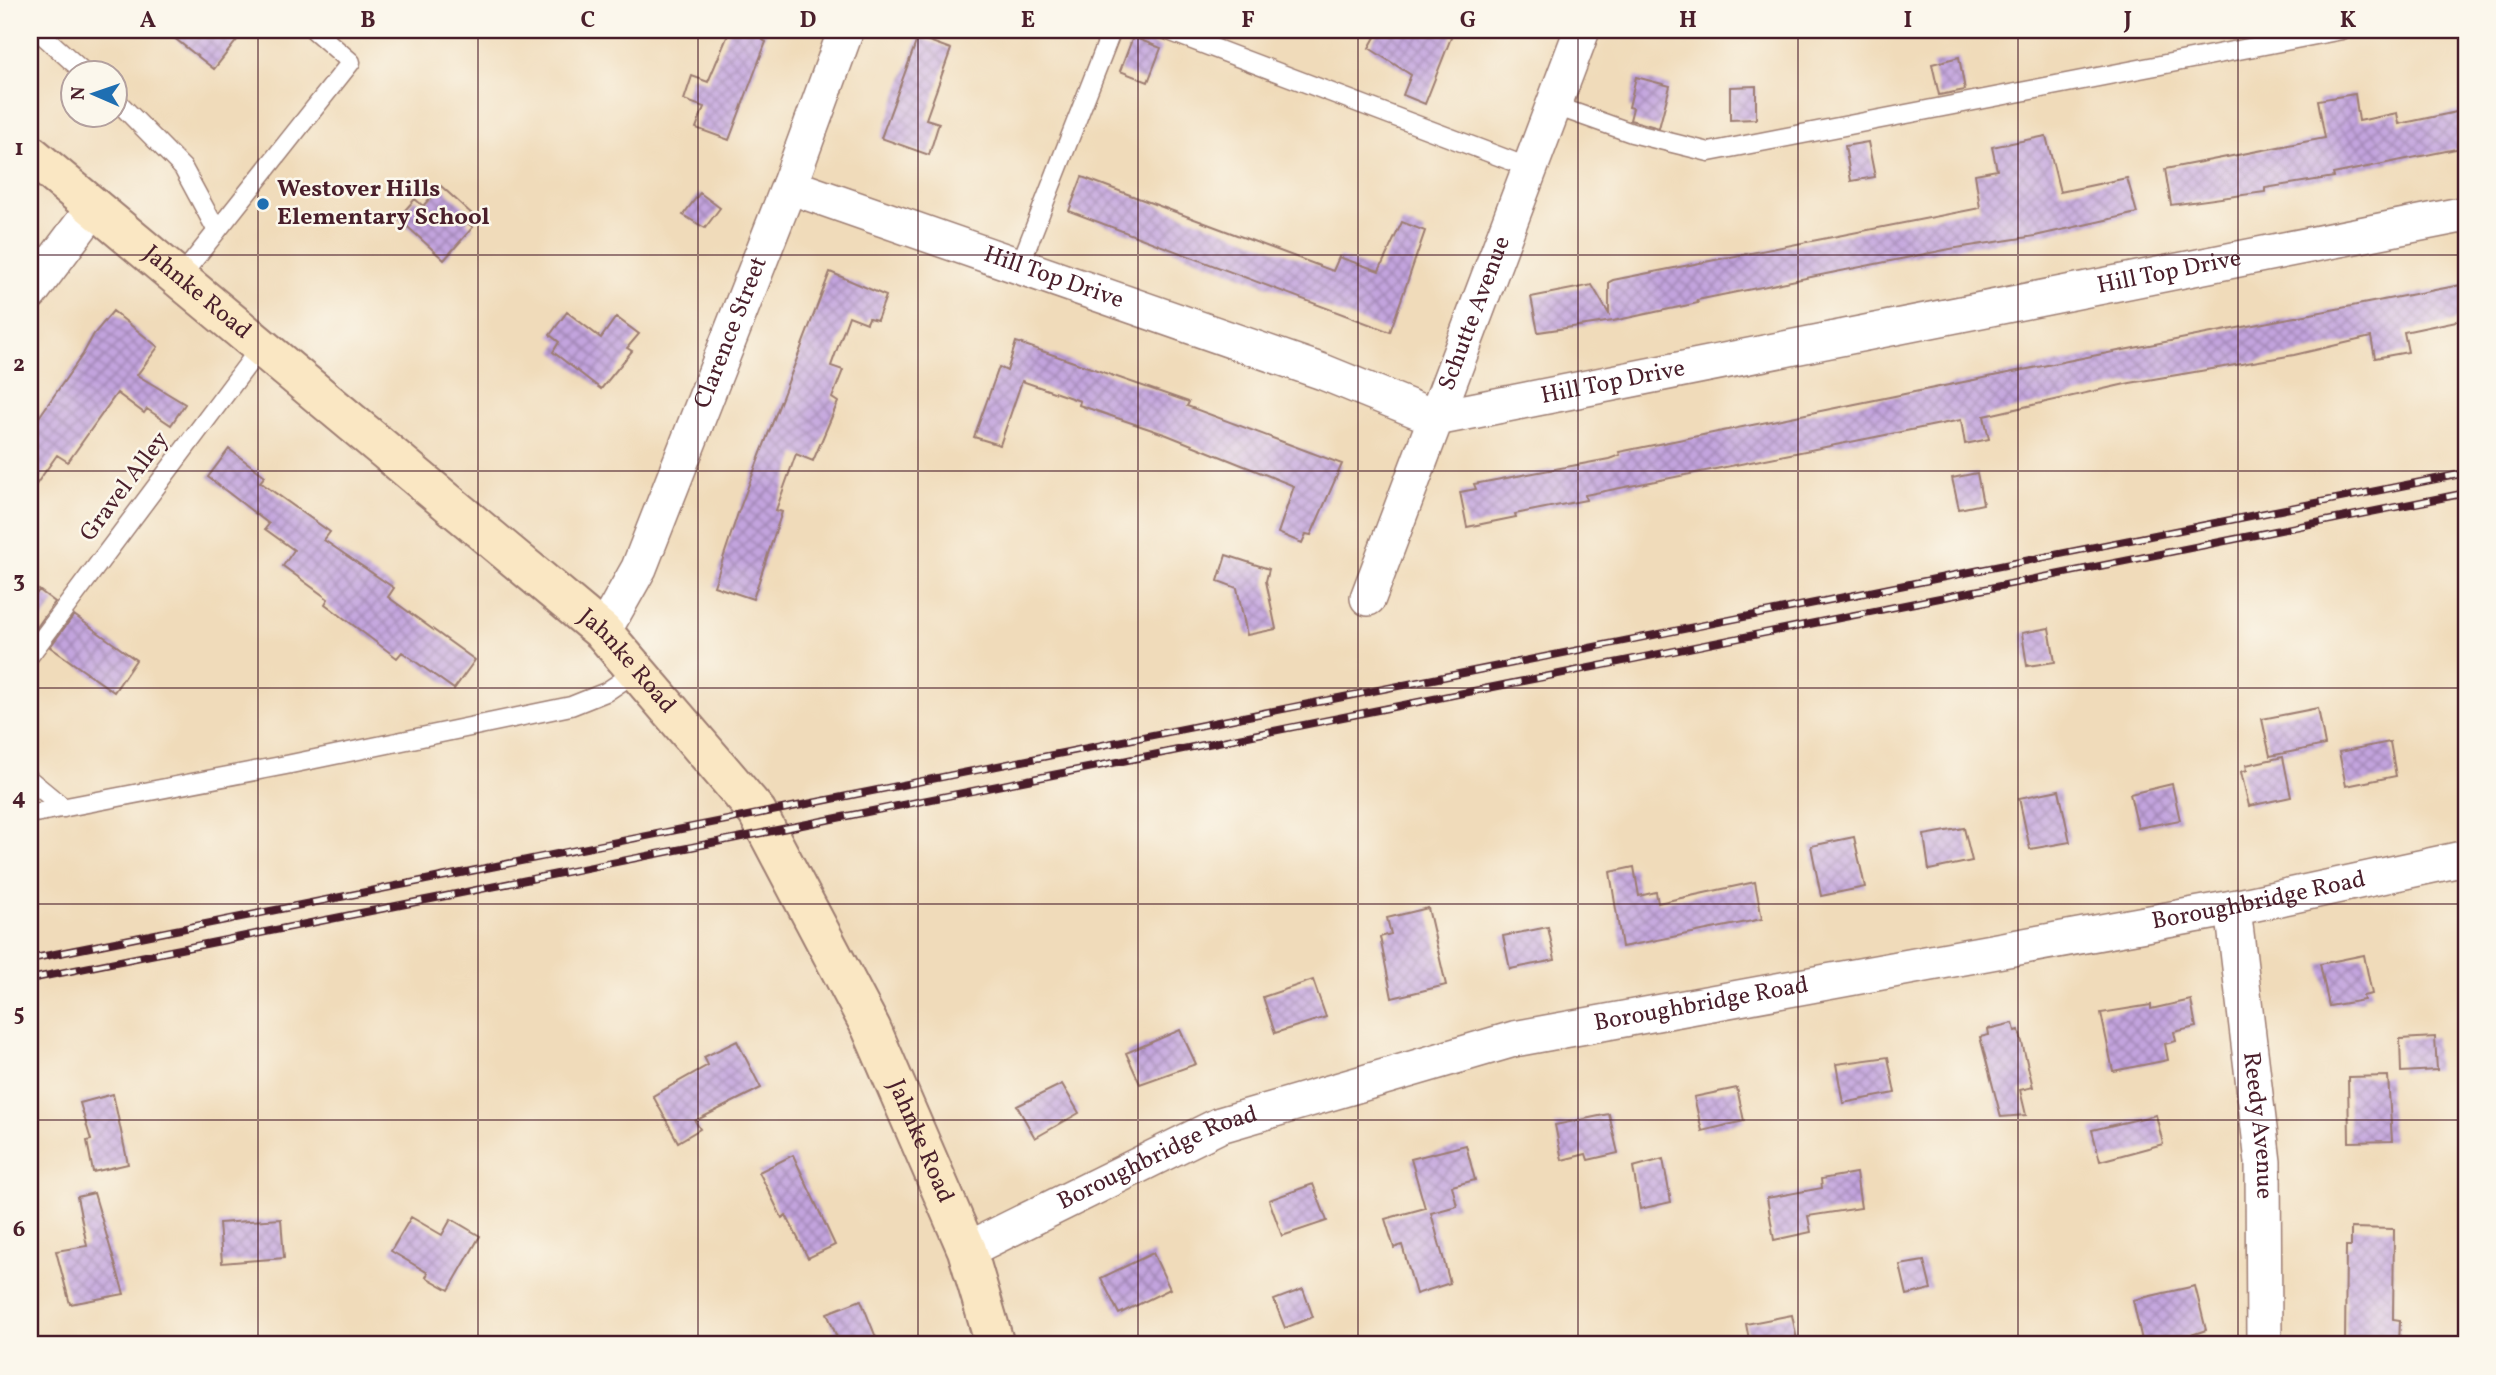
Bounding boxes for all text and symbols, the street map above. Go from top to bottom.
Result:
text: A [140,5,156,37]
text: B [360,5,376,37]
text: C [581,5,595,37]
text: D [800,5,817,37]
text: E [1021,5,1035,37]
text: F [1241,5,1255,37]
text: G [1460,5,1476,37]
text: H [1679,5,1697,37]
text: I [1904,5,1912,37]
text: J [2123,5,2132,37]
text: K [2340,5,2357,37]
north arrow [60,60,130,130]
text: N [66,86,92,101]
text: 1 [14,133,24,165]
place label: Westover Hills Elementary School [277,173,490,235]
marker: Westover Hills Elementary School [255,196,271,212]
street label: Schutte Avenue [1431,232,1520,395]
street label: Jahnke Road [135,238,258,348]
street label: Hill Top Drive [979,238,1128,318]
street label: Hill Top Drive [2094,242,2244,304]
street label: Clarence Street [686,252,776,414]
text: 2 [13,349,25,381]
street label: Hill Top Drive [1538,352,1688,414]
street label: Gravel Alley [72,425,178,549]
text: 3 [13,565,25,597]
street label: Jahnke Road [571,601,683,722]
text: 4 [12,782,26,814]
street label: Boroughbridge Road [2149,863,2369,939]
street label: Boroughbridge Road [1591,969,1811,1041]
text: 5 [13,998,25,1030]
street label: Reedy Avenue [2233,1050,2280,1199]
street label: Jahnke Road [878,1074,962,1209]
street label: Boroughbridge Road [1052,1098,1262,1219]
text: 6 [13,1214,25,1246]

